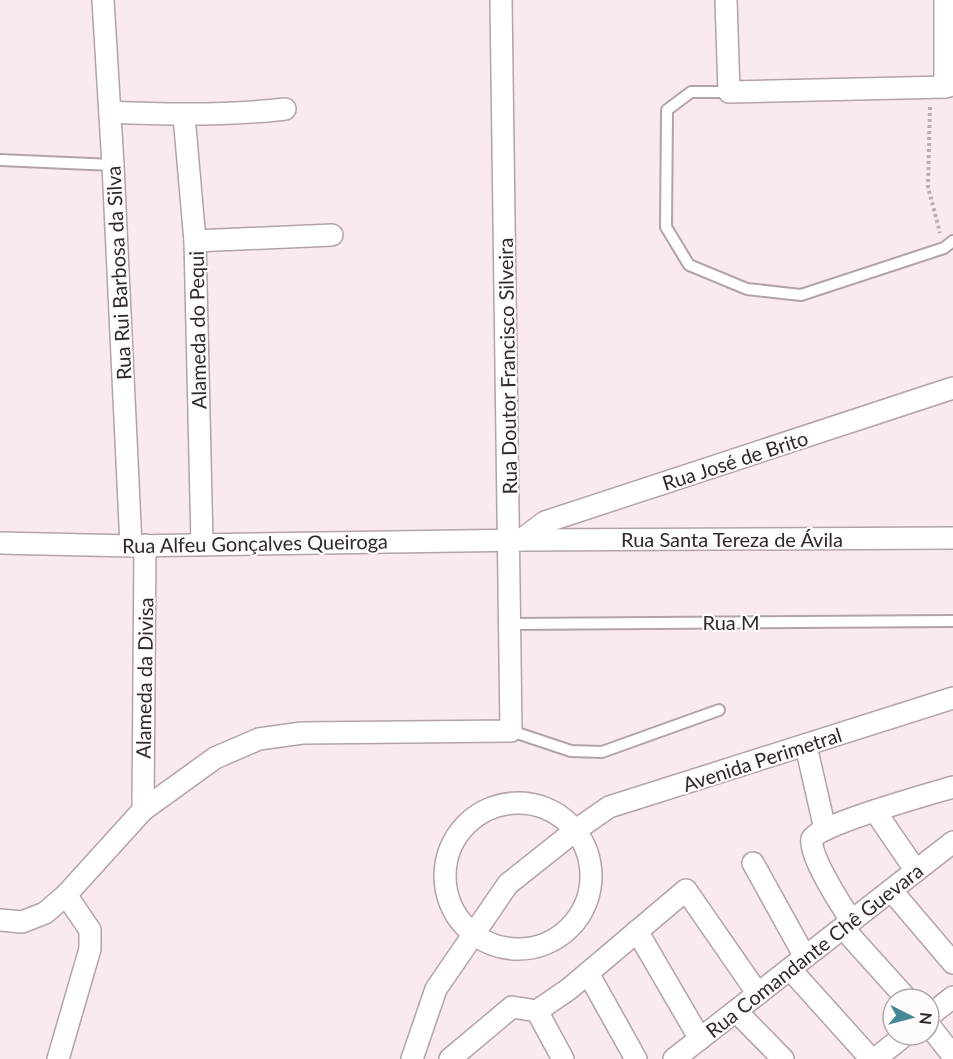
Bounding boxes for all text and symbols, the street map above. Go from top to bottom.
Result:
street label: Rua Rui Barbosa da Silva [100,165,136,381]
street label: Rua Doutor Francisco Silveira [493,238,521,494]
street label: Alameda do Pequi [184,251,210,409]
street label: Rua José de Brito [659,425,811,495]
street label: Rua Santa Tereza de Ávila [621,527,843,551]
street label: Rua Alfeu Gonçalves Queiroga [122,529,388,557]
street label: Alameda da Divisa [131,597,157,759]
street label: Rua M [703,610,759,634]
street label: Avenida Perimetral [680,722,844,796]
street label: Rua Comandante Chê Guevara [701,858,927,1042]
north arrow [881,987,941,1047]
text: N [916,1011,937,1026]

